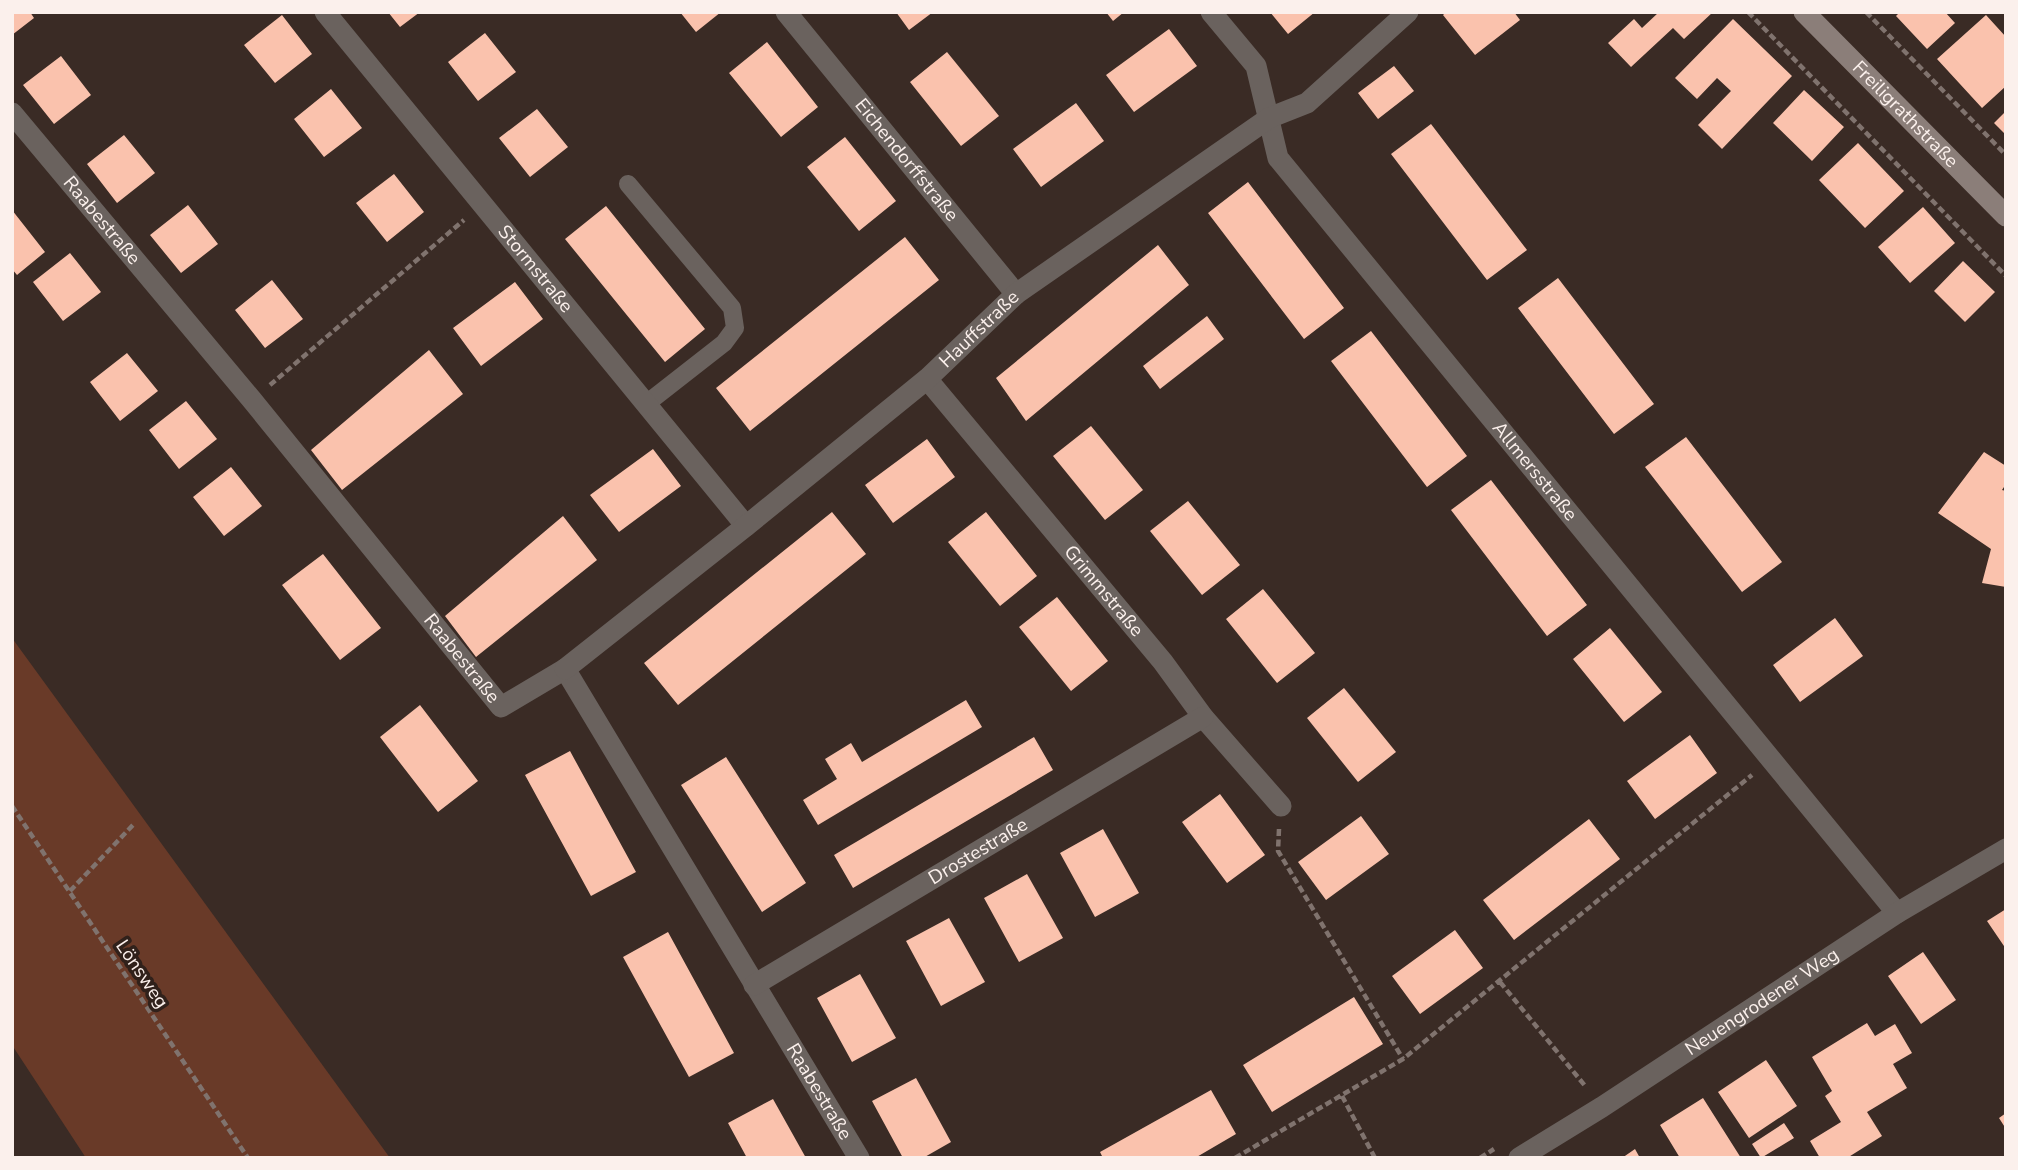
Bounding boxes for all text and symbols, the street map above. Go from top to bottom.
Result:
street label: Freiligrathstraße [1846,55,1964,174]
street label: Eichendorffstraße [849,93,965,227]
street label: Raabestraße [57,171,147,270]
street label: Stormstraße [492,220,579,318]
street label: Hauffstraße [933,285,1025,374]
street label: Allmersstraße [1486,416,1583,527]
street label: Grimmstraße [1058,540,1150,642]
street label: Raabestraße [417,608,506,709]
street label: Drostestraße [924,812,1033,891]
street label: Lönsweg [110,935,174,1013]
street label: Neuengrodener Weg [1680,942,1844,1062]
street label: Raabestraße [780,1039,858,1145]

